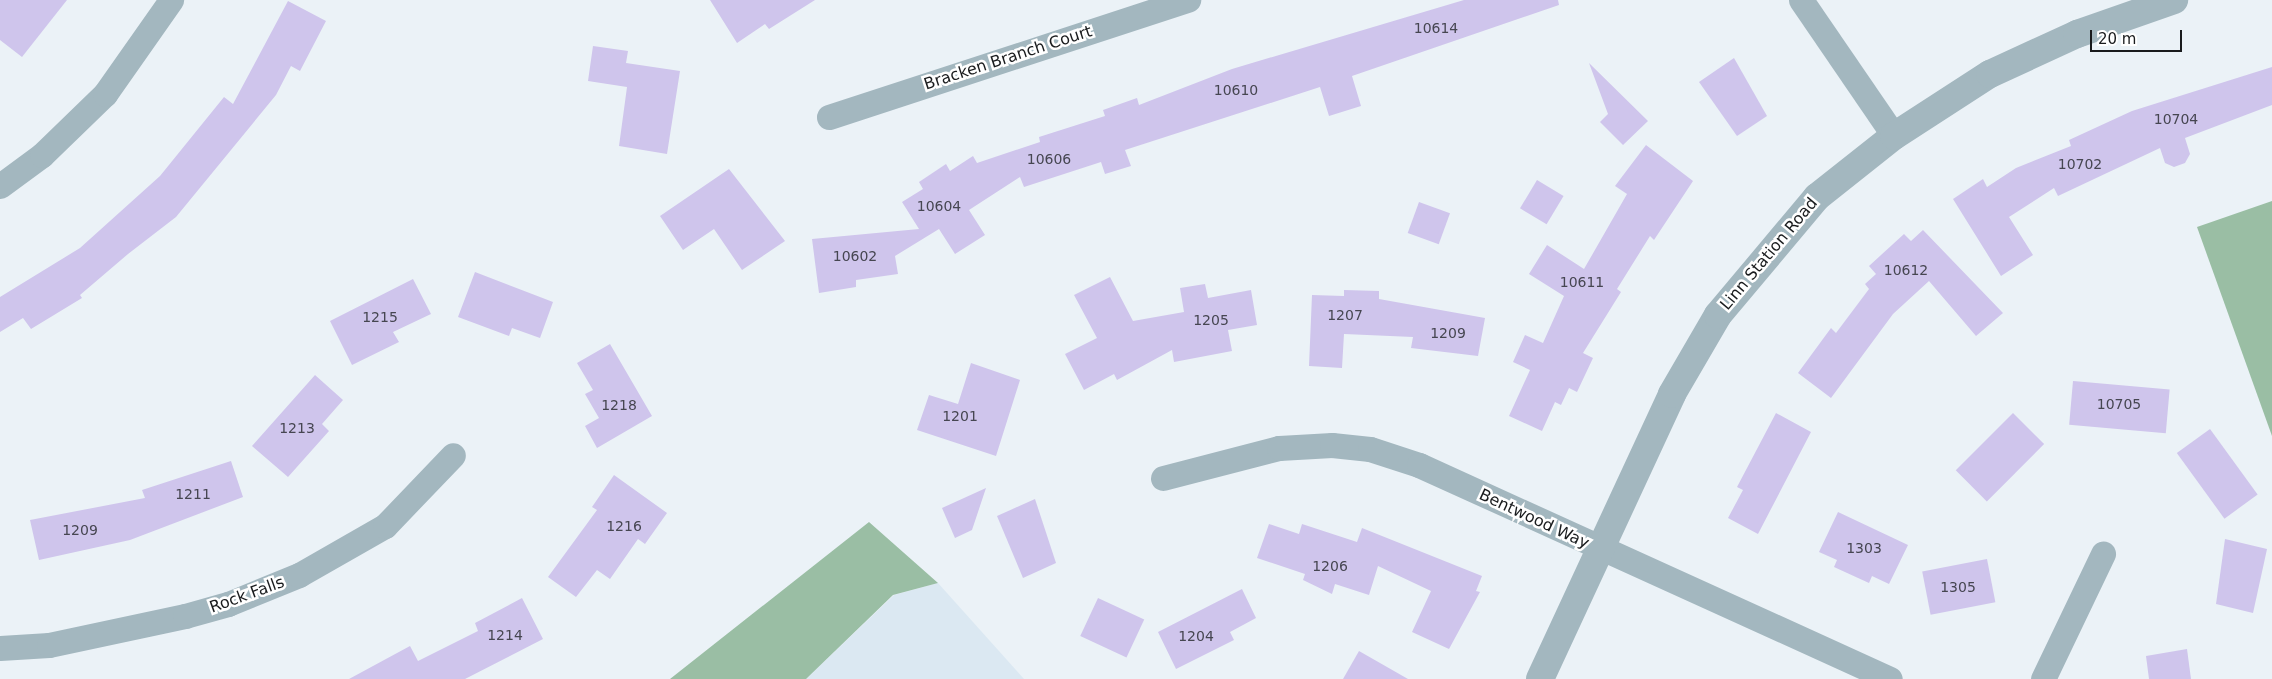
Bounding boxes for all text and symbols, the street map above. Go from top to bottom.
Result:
house number: 10614 [1414,20,1458,36]
scale bar [2092,20,2184,52]
street label: Bracken Branch Court [922,22,1094,94]
text: 20 m [2098,30,2136,48]
house number: 10610 [1214,82,1258,98]
house number: 10704 [2154,111,2198,127]
house number: 10606 [1027,151,1071,167]
house number: 10702 [2058,156,2102,172]
street label: Linn Station Road [1716,194,1822,314]
house number: 10604 [917,198,961,214]
house number: 10602 [833,248,877,264]
house number: 10612 [1884,262,1928,278]
house number: 10611 [1560,274,1604,290]
house number: 1207 [1327,307,1363,323]
house number: 1215 [362,309,398,325]
house number: 1205 [1193,312,1229,328]
house number: 1209 [1430,325,1466,341]
house number: 10705 [2097,396,2141,412]
house number: 1218 [601,397,637,413]
house number: 1201 [942,408,978,424]
house number: 1213 [279,420,315,436]
street label: Bentwood Way [1476,485,1592,553]
house number: 1211 [175,486,211,502]
house number: 1216 [606,518,642,534]
house number: 1209 [62,522,98,538]
house number: 1303 [1846,540,1882,556]
house number: 1206 [1312,558,1348,574]
street label: Rock Falls [207,573,287,617]
house number: 1305 [1940,579,1976,595]
house number: 1214 [487,627,523,643]
house number: 1204 [1178,628,1214,644]

